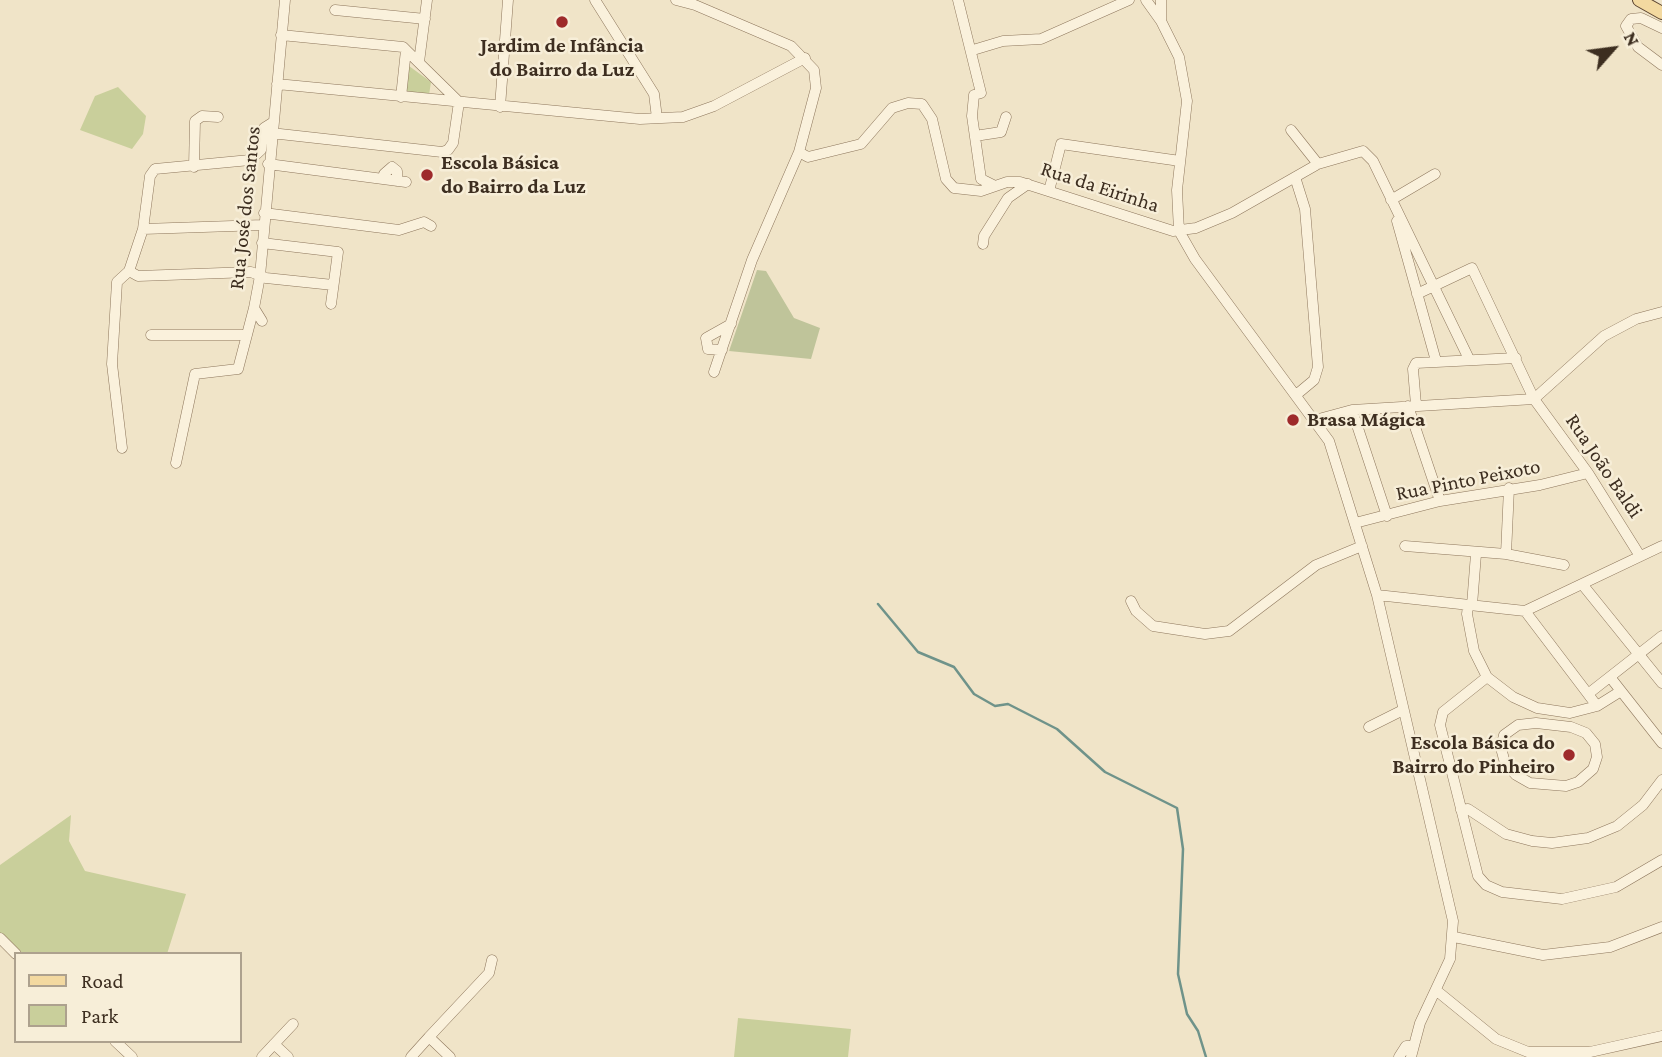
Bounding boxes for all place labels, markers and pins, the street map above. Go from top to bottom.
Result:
marker: Jardim de Infância do Bairro da Luz [554,14,570,30]
place label: Jardim de Infância do Bairro da Luz [480,33,644,83]
place label: Escola Básica do Bairro da Luz [441,150,586,200]
marker: Escola Básica do Bairro da Luz [419,167,435,183]
place label: Brasa Mágica [1307,407,1425,433]
marker: Brasa Mágica [1285,412,1301,428]
place label: Escola Básica do Bairro do Pinheiro [1392,730,1555,780]
marker: Escola Básica do Bairro do Pinheiro [1561,747,1577,763]

